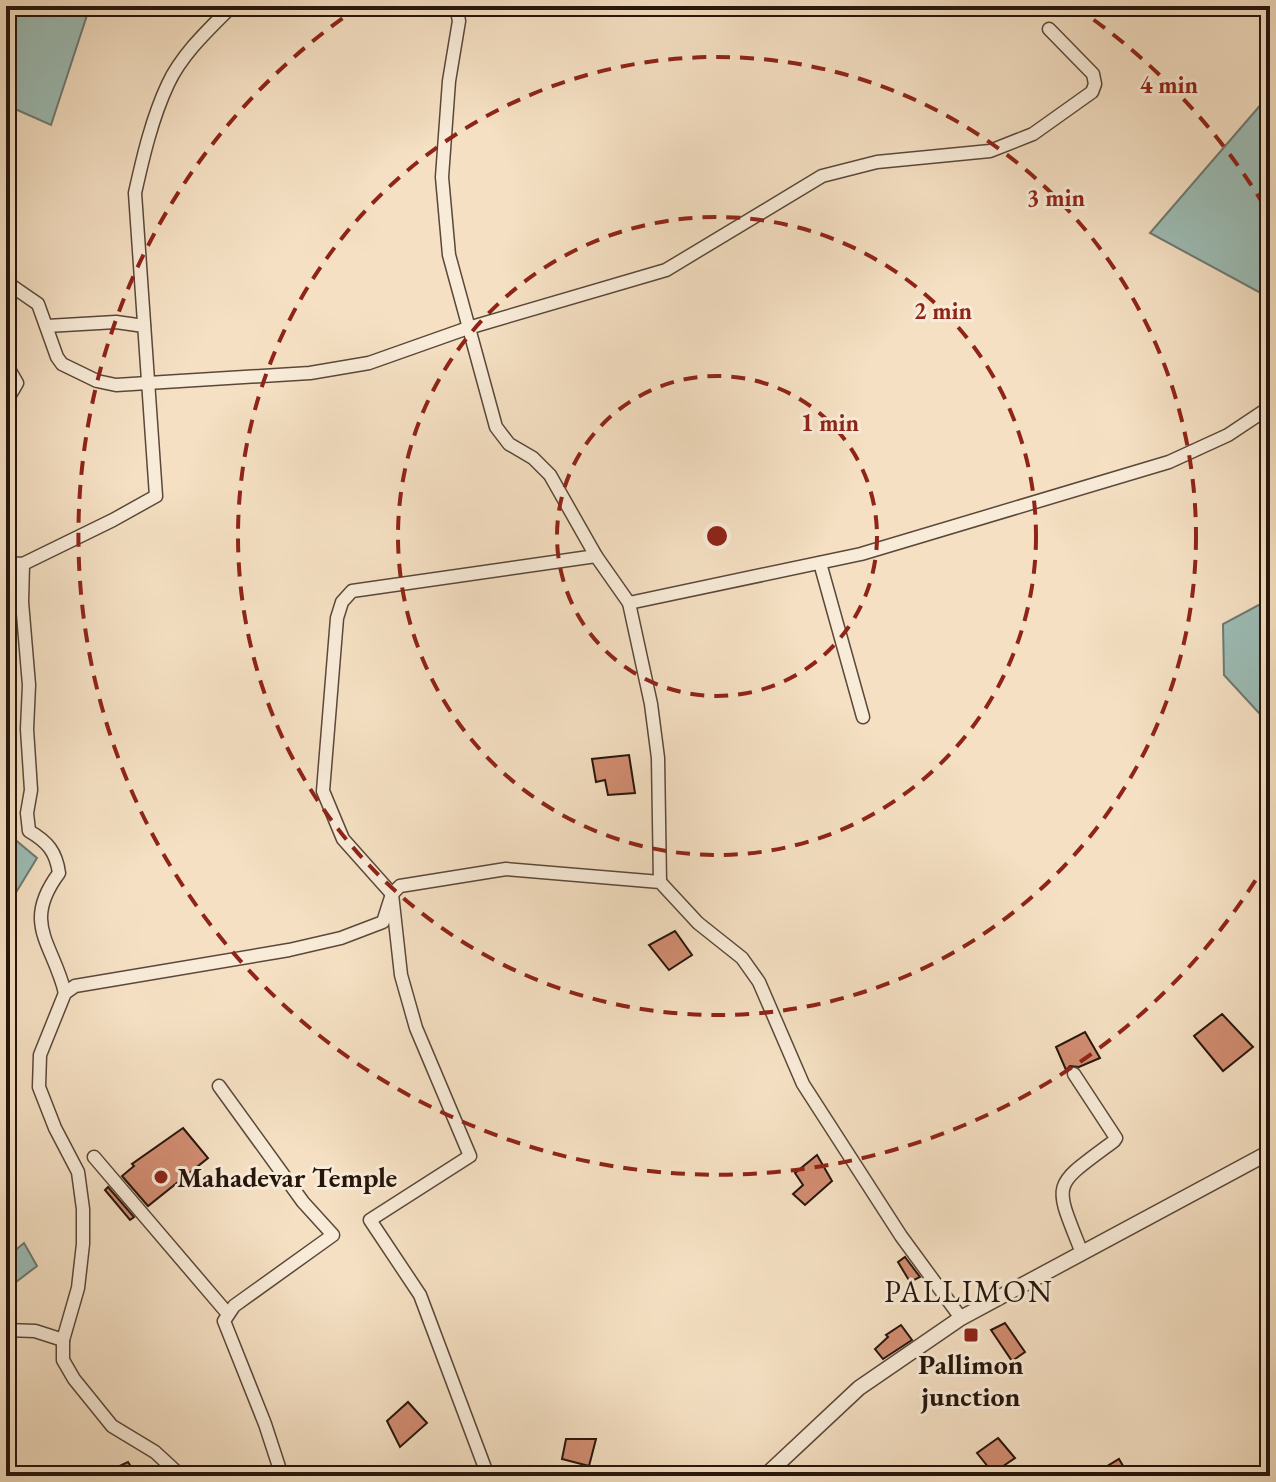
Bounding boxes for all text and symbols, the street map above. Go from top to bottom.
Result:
text: 4 min [1140,69,1199,100]
text: 3 min [1027,182,1086,213]
text: 2 min [914,295,973,326]
text: 1 min [801,407,860,438]
centre of rings [703,522,731,550]
place label: Mahadevar Temple [177,1159,397,1195]
marker: Mahadevar Temple [152,1168,170,1186]
district label: PALLIMON [884,1272,1054,1311]
marker: Pallimon junction [962,1326,980,1344]
place label: Pallimon junction [918,1346,1024,1414]

